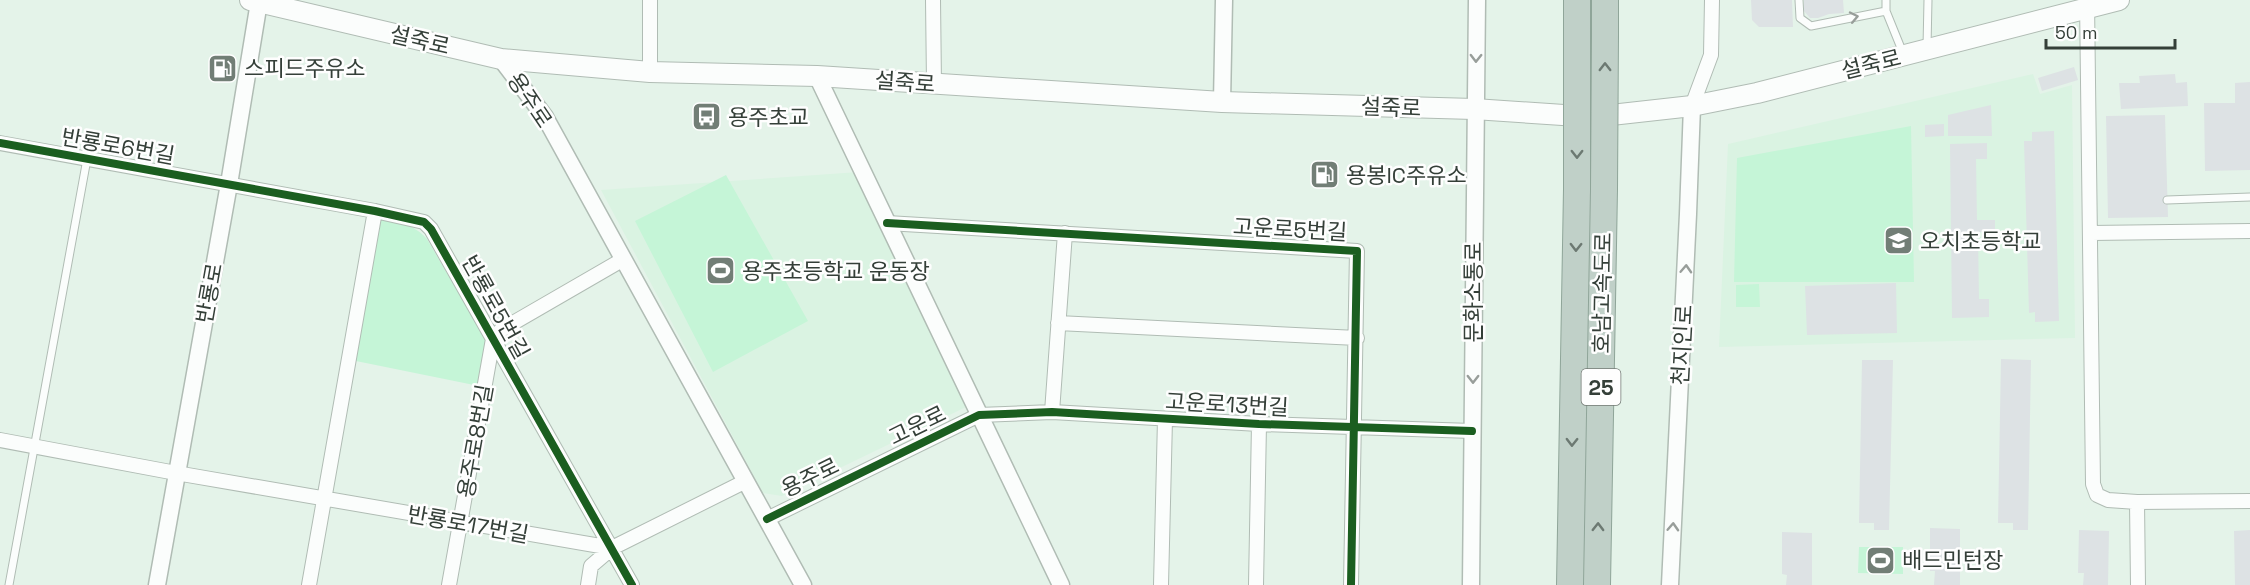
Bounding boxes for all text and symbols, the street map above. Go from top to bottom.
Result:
one-way arrow [1848,11,1858,24]
scale bar [2046,12,2175,50]
street label: 설죽로 [387,20,453,60]
text: 50 m [2055,21,2097,44]
street label: 설죽로 [1838,43,1904,85]
fuel station icon: 스피드주유소 [207,52,239,84]
place label: 스피드주유소 [244,54,365,82]
one-way arrow [1469,54,1482,63]
one-way arrow [1599,63,1611,72]
street label: 설죽로 [874,66,936,98]
street label: 용주로 [501,67,559,133]
street label: 설죽로 [1360,92,1422,122]
bus stop icon: 용주초교 [691,101,723,133]
place label: 용주초교 [728,103,809,131]
street label: 반룡로6번길 [59,122,177,170]
one-way arrow [1571,150,1583,159]
fuel station icon: 용봉IC주유소 [1309,159,1341,191]
place label: 용봉IC주유소 [1346,161,1467,189]
street label: 고운로5번길 [1232,212,1348,246]
school or university icon: 오치초등학교 [1883,225,1915,257]
place label: 오치초등학교 [1920,227,2041,255]
street label: 호남고속도로 [1587,232,1617,354]
street label: 문화소통로 [1459,241,1487,343]
one-way arrow [1569,243,1582,252]
street label: 반룡로5번길 [456,250,536,364]
sports icon: 용주초등학교 운동장 [705,255,737,287]
place label: 용주초등학교 운동장 [742,257,930,285]
street label: 반룡로 [190,261,228,325]
one-way arrow [1679,264,1692,273]
street label: 천지인로 [1666,304,1698,386]
road number: 25 [1582,369,1620,405]
one-way arrow [1467,375,1479,384]
street label: 용주로8번길 [451,382,499,500]
street label: 고운로13번길 [1165,387,1289,421]
street label: 고운로 [884,399,950,451]
one-way arrow [1566,438,1578,447]
street label: 용주로 [777,451,843,503]
street label: 반룡로17번길 [405,500,531,548]
one-way arrow [1592,522,1605,531]
one-way arrow [1666,522,1679,531]
sports icon: 배드민턴장 [1865,544,1897,576]
place label: 배드민턴장 [1902,546,2003,574]

